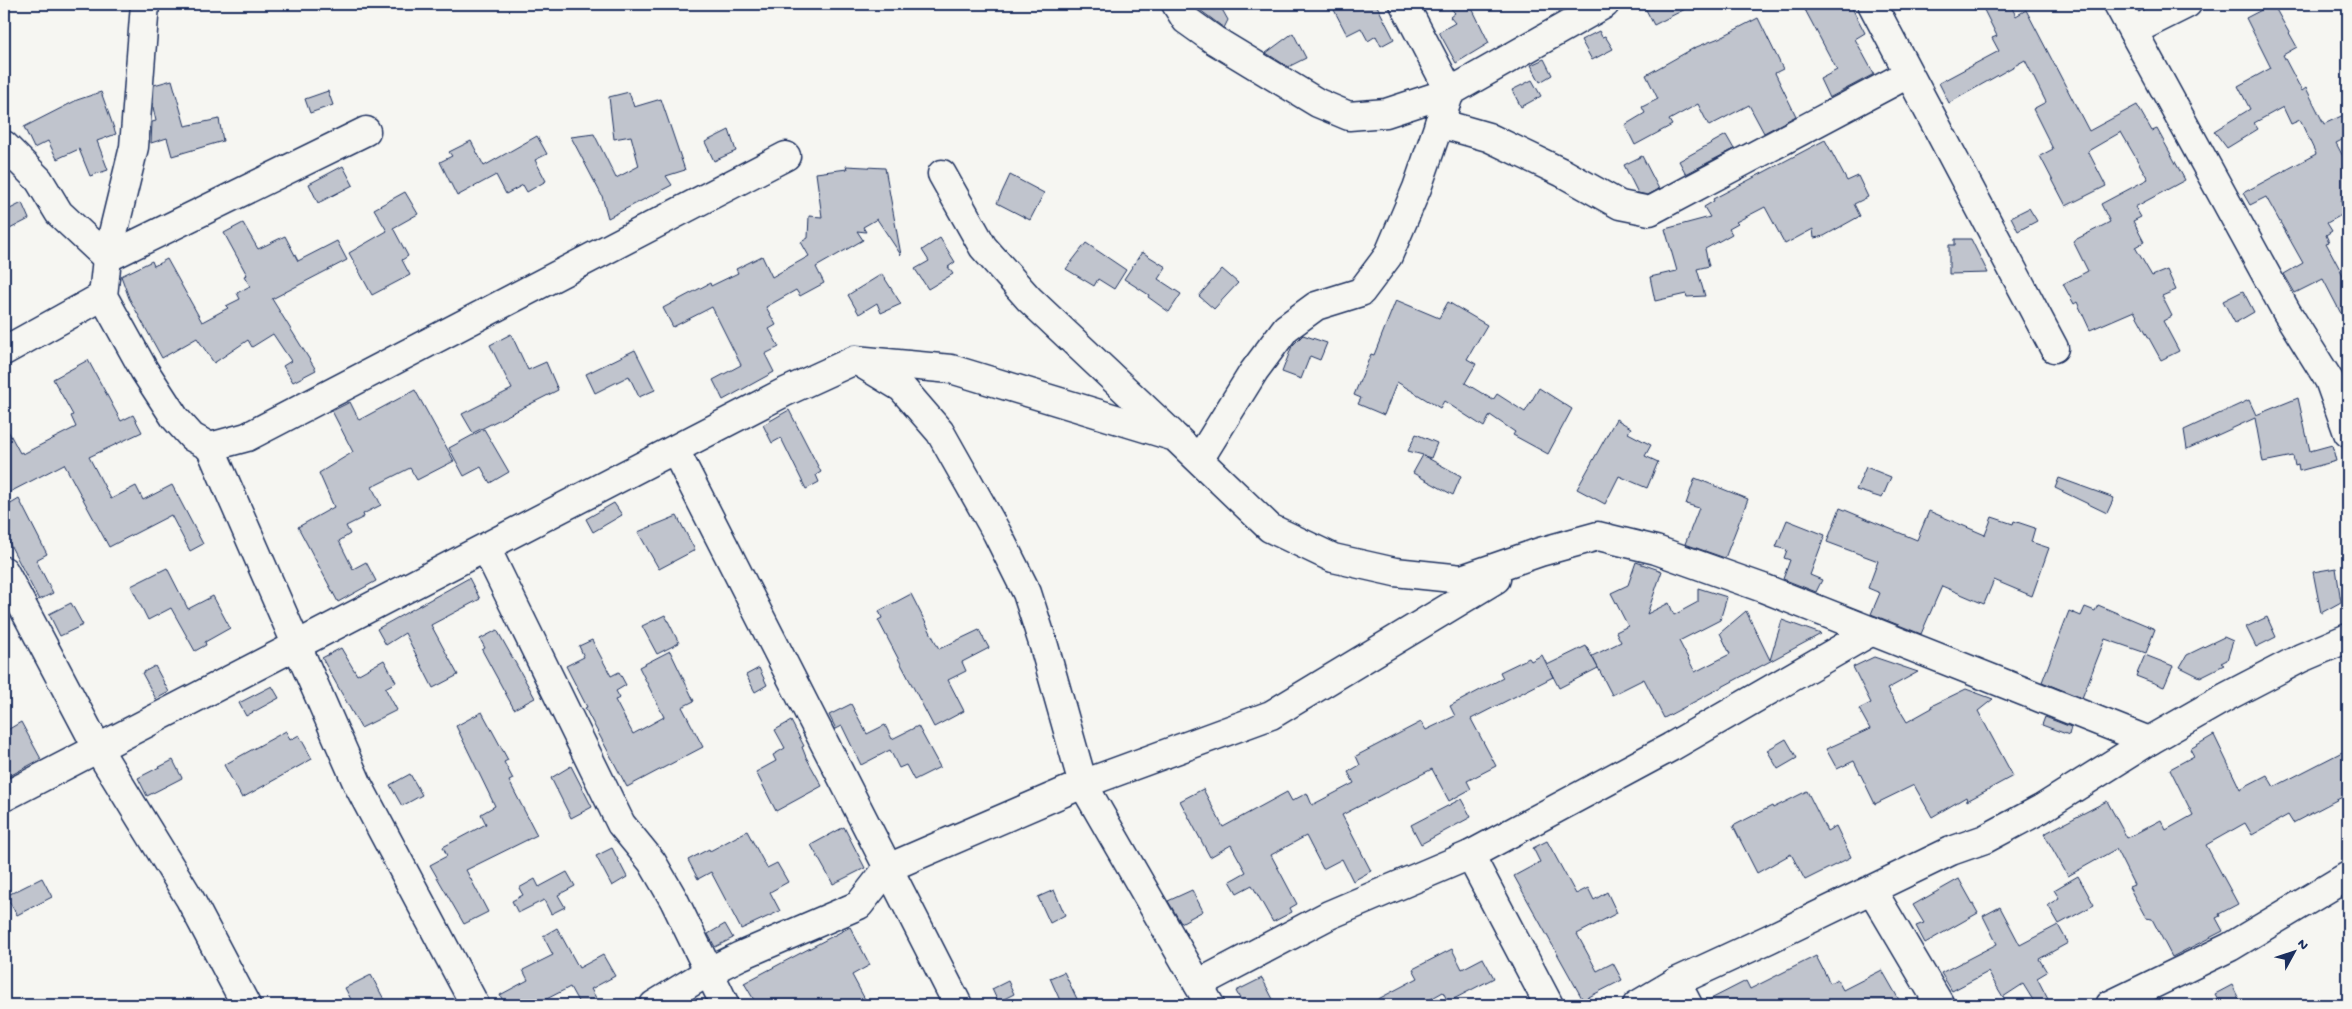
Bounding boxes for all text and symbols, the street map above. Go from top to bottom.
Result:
north arrow [2270,926,2320,976]
text: N [2293,936,2311,954]

